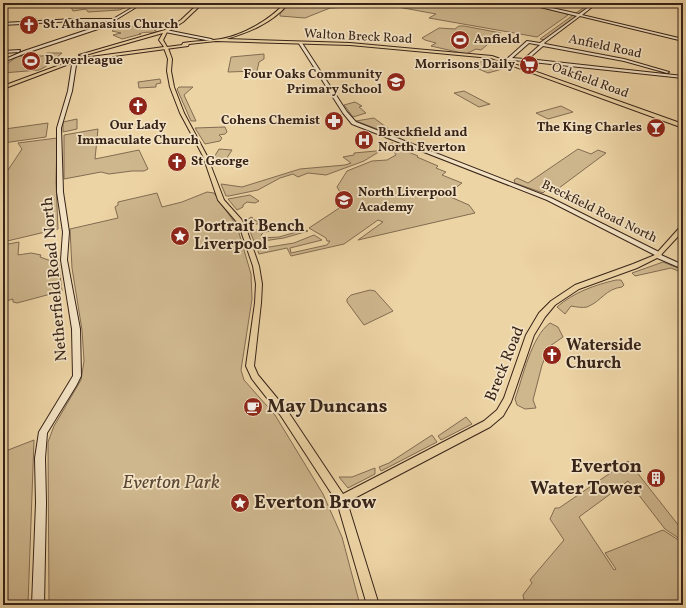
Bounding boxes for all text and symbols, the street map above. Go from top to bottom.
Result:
church icon: St. Athanasius Church [18,14,40,36]
place label: St. Athanasius Church [43,16,179,34]
street label: Walton Breck Road [303,25,413,49]
sports icon: Anfield [449,29,471,51]
street label: Anfield Road [567,30,643,64]
place label: Anfield [474,31,520,49]
sports icon: Powerleague [20,50,42,72]
place label: Powerleague [45,52,123,70]
supermarket icon: Morrisons Daily [518,54,540,76]
place label: Morrisons Daily [415,56,516,74]
street label: Oakfield Road [549,59,631,103]
place label: Four Oaks Community Primary School [244,66,383,99]
school or university icon: Four Oaks Community Primary School [385,71,407,93]
church icon: Our Lady Immaculate Church [127,95,149,117]
pharmacy icon: Cohens Chemist [323,110,345,132]
place label: Cohens Chemist [221,112,320,130]
place label: Our Lady Immaculate Church [77,117,199,150]
bar icon: The King Charles [645,117,667,139]
place label: The King Charles [537,119,642,137]
place label: Breckfield and North Everton [378,124,467,157]
hospital icon: Breckfield and North Everton [353,129,375,151]
church icon: St George [166,151,188,173]
place label: St George [191,153,249,171]
street label: Breckfield Road North [538,176,660,248]
place label: North Liverpool Academy [358,184,457,217]
school or university icon: North Liverpool Academy [333,189,355,211]
street label: Netherfield Road North [37,196,73,362]
place label: Portrait Bench Liverpool [194,216,305,256]
place icon: Portrait Bench Liverpool [169,225,191,247]
street label: Breck Road [480,323,530,405]
place label: Waterside Church [566,335,641,375]
church icon: Waterside Church [541,344,563,366]
place label: May Duncans [267,394,388,420]
cafe icon: May Duncans [242,396,264,418]
place label: Everton Water Tower [530,454,642,502]
building icon: Everton Water Tower [645,467,667,489]
park label: Everton Park [122,470,220,496]
place label: Everton Brow [254,490,376,516]
place icon: Everton Brow [229,492,251,514]

